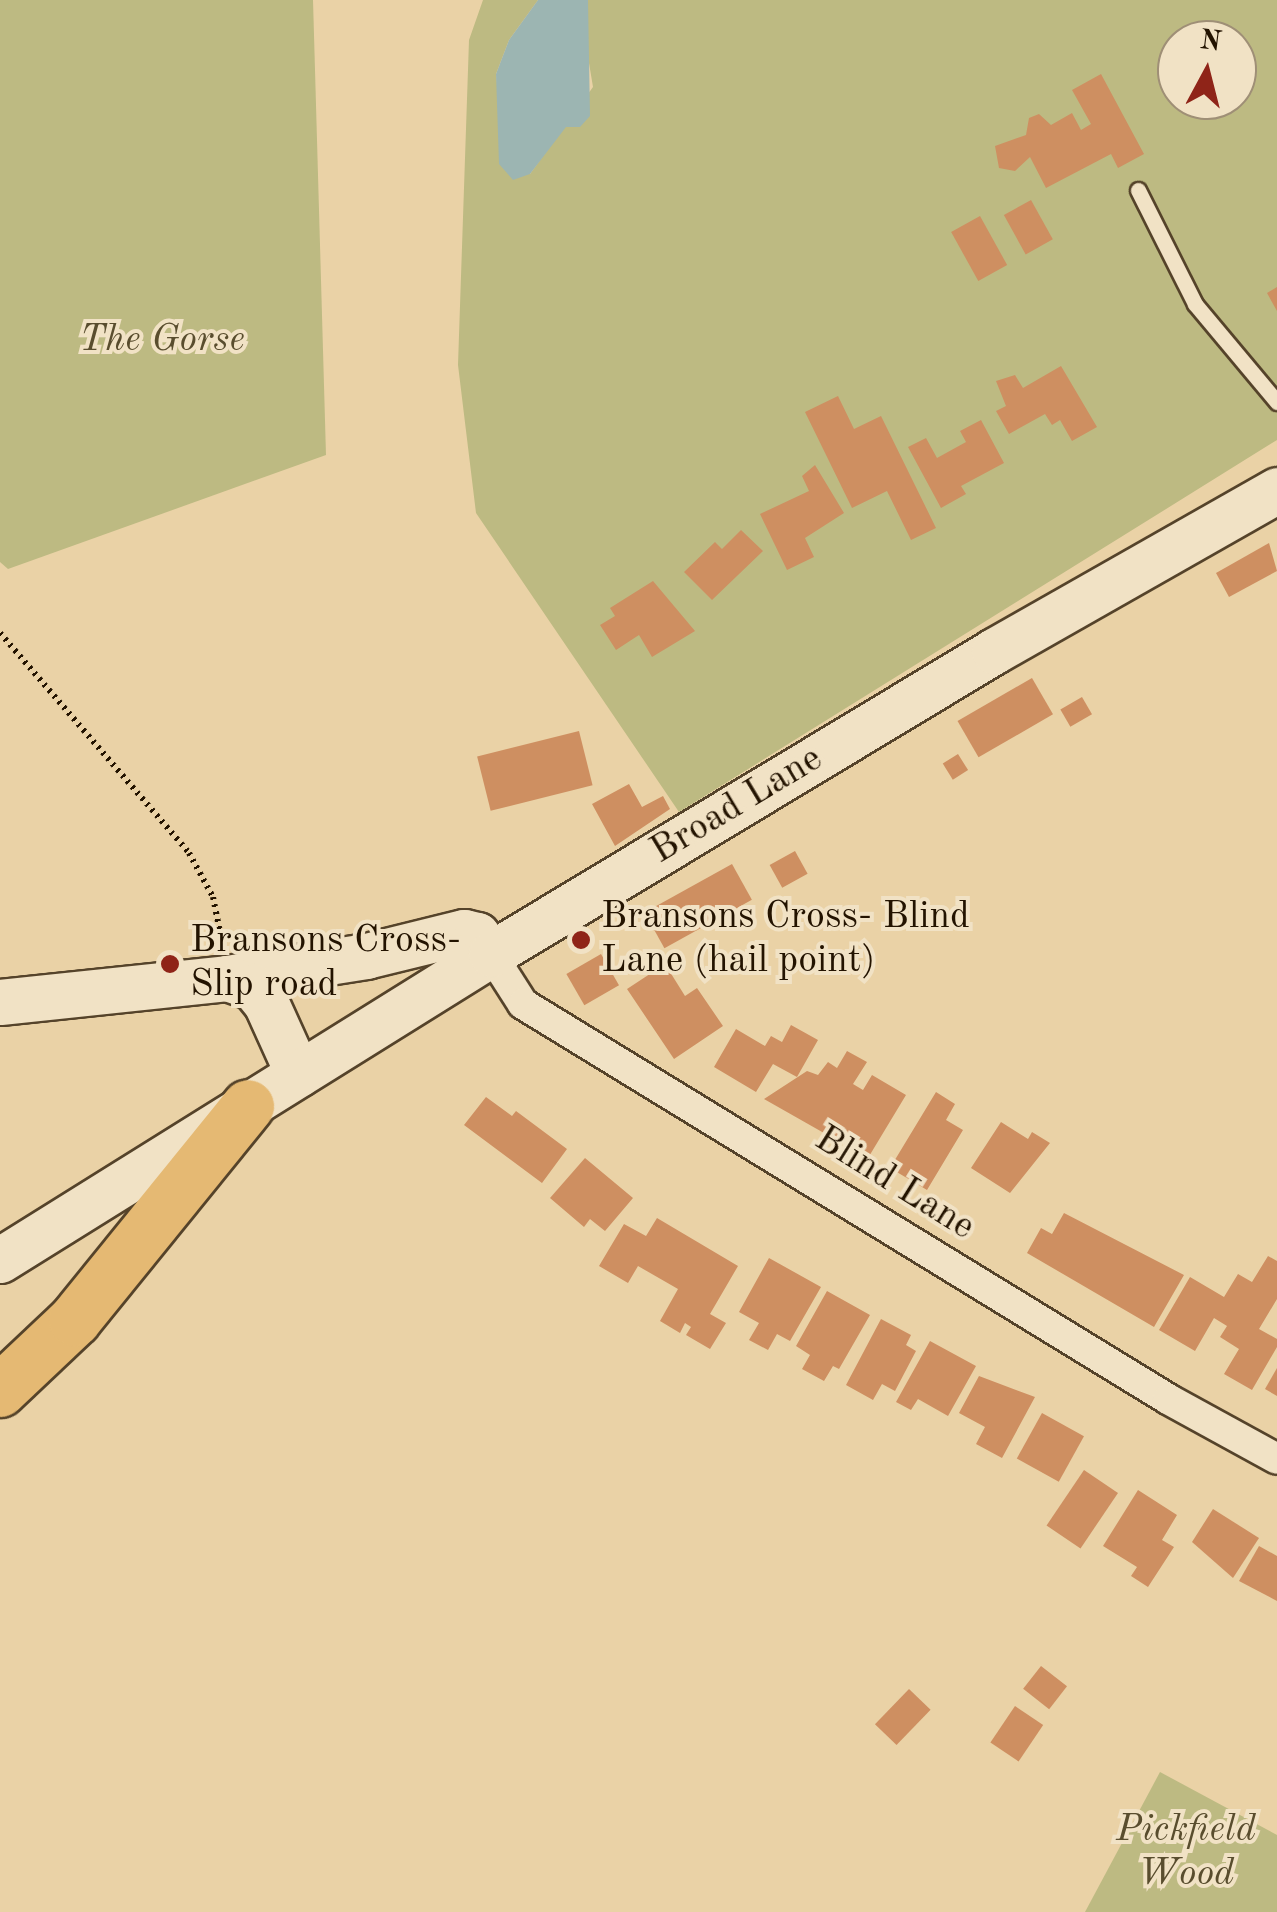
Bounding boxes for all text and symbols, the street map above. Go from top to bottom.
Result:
north arrow [1157,20,1257,120]
text: N [1198,27,1223,57]
park label: The Gorse [79,318,245,364]
street label: Broad Lane [643,737,831,875]
place label: Bransons Cross- Blind Lane (hail point) [601,895,970,984]
place label: Bransons Cross- Slip road [190,919,461,1008]
marker: Bransons Cross- Blind Lane (hail point) [570,929,592,951]
marker: Bransons Cross- Slip road [159,953,181,975]
street label: Blind Lane [806,1117,982,1251]
park label: Pickfield Wood [1116,1808,1256,1898]

